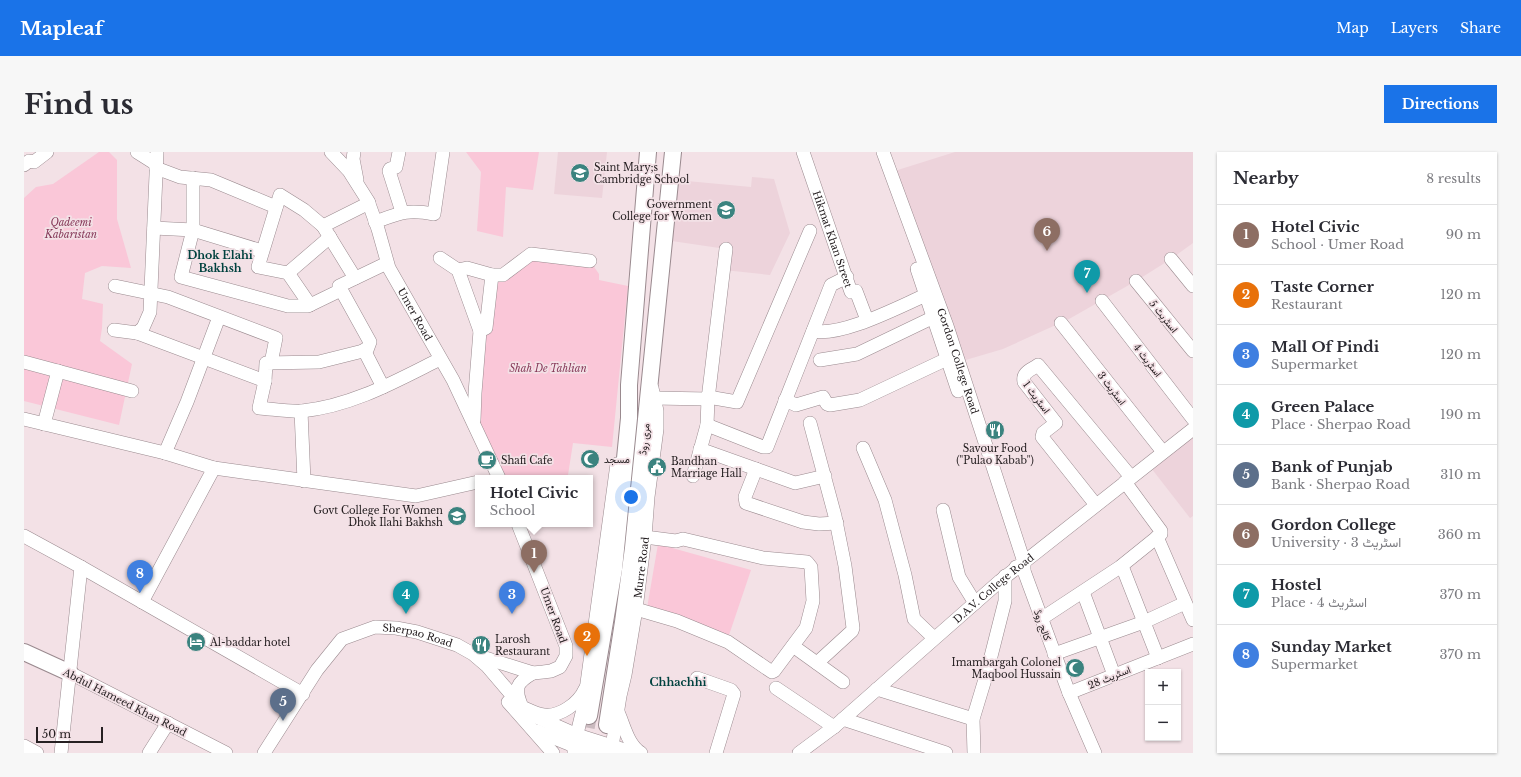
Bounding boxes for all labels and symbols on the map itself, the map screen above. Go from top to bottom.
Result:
place label: Saint Mary;s Cambridge School [594,161,689,186]
school or university icon: Saint Mary;s Cambridge School [569,162,591,184]
street label: Hikmat Khan Street [810,189,855,290]
place label: Government College for Women [612,198,712,223]
school or university icon: Government College for Women [715,199,737,221]
park label: Qadeemi Kabaristan [44,216,97,241]
pin: 6 [1034,218,1060,251]
district label: Dhok Elahi Bakhsh [187,248,253,275]
pin: 7 [1074,260,1100,293]
street label: Umer Road [395,286,435,343]
street label: اسٹریٹ 5 [1146,297,1181,335]
street label: Gordon College Road [934,306,981,416]
street label: اسٹریٹ 4 [1131,341,1165,380]
park label: Shah De Tahlian [509,362,587,375]
street label: اسٹریٹ 3 [1095,369,1129,408]
street label: اسٹریٹ 1 [1020,379,1053,416]
restaurant icon: Savour Food ("Pulao Kabab") [984,419,1006,441]
street label: مری روڈ [636,423,653,455]
place label: Savour Food ("Pulao Kabab") [956,442,1034,467]
mosque icon: مسجد [579,448,601,470]
cafe icon: Shafi Cafe [476,449,498,471]
place label: مسجد [604,453,630,466]
place label: Shafi Cafe [501,454,553,467]
place label: Bandhan Marriage Hall [671,455,742,480]
public building icon: Bandhan Marriage Hall [646,456,668,478]
your location [621,487,641,507]
place label: Govt College For Women Dhok Ilahi Bakhsh [313,504,443,529]
school or university icon: Govt College For Women Dhok Ilahi Bakhsh [446,505,468,527]
street label: Murre Road [631,536,652,599]
pin: 1 [521,540,547,573]
street label: D.A.V. College Road [951,551,1037,626]
pin: 8 [127,560,153,593]
pin: 4 [393,581,419,614]
pin: 3 [499,581,525,614]
street label: Umer Road [537,585,570,645]
street label: کالج روڈ [1031,608,1054,643]
street label: Sherpao Road [382,621,455,650]
pin: 2 [574,623,600,656]
hotel icon: Al-baddar hotel [185,631,207,653]
place label: Larosh Restaurant [495,633,550,658]
restaurant icon: Larosh Restaurant [470,634,492,656]
place label: Al-baddar hotel [209,636,290,649]
place label: Imambargah Colonel Maqbool Hussain [952,656,1061,681]
mosque icon: Imambargah Colonel Maqbool Hussain [1064,657,1086,679]
street label: اسٹریٹ 28 [1086,663,1132,692]
street label: Abdul Hameed Khan Road [60,665,189,739]
district label: Chhachhi [650,675,707,689]
pin: 5 [270,688,296,721]
scale bar [36,725,103,744]

